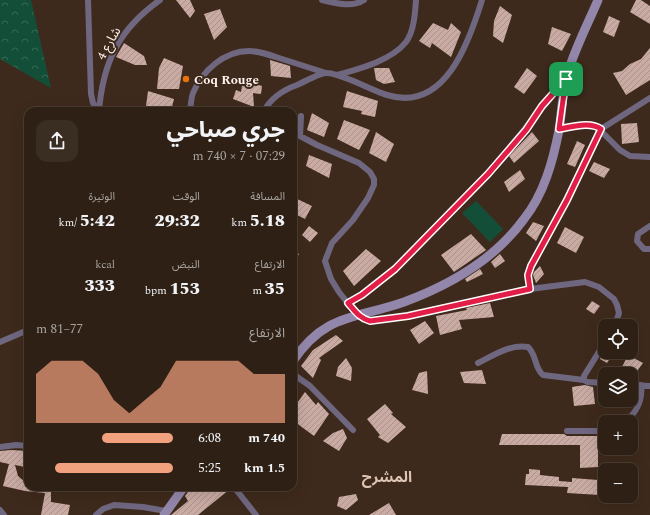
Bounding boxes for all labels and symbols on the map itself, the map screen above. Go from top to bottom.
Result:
street label: شارع 4 [92,23,126,64]
pin [549,62,583,96]
place label: Coq Rouge [194,70,259,90]
marker: Coq Rouge [181,74,191,84]
district label: المشرح [362,466,412,489]

